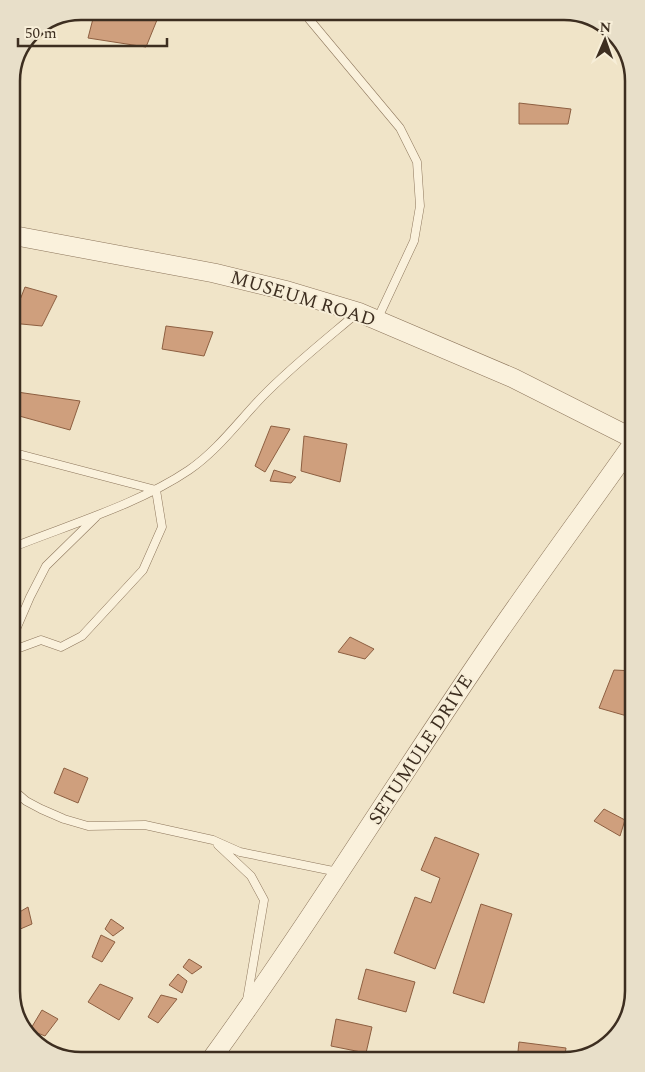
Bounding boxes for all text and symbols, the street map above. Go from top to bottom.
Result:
scale bar [18,15,166,47]
north arrow [580,15,630,65]
text: N [599,17,612,38]
text: 50 m [25,22,57,45]
street label: MUSEUM ROAD [227,263,379,335]
street label: SETUMULE DRIVE [361,669,481,831]

